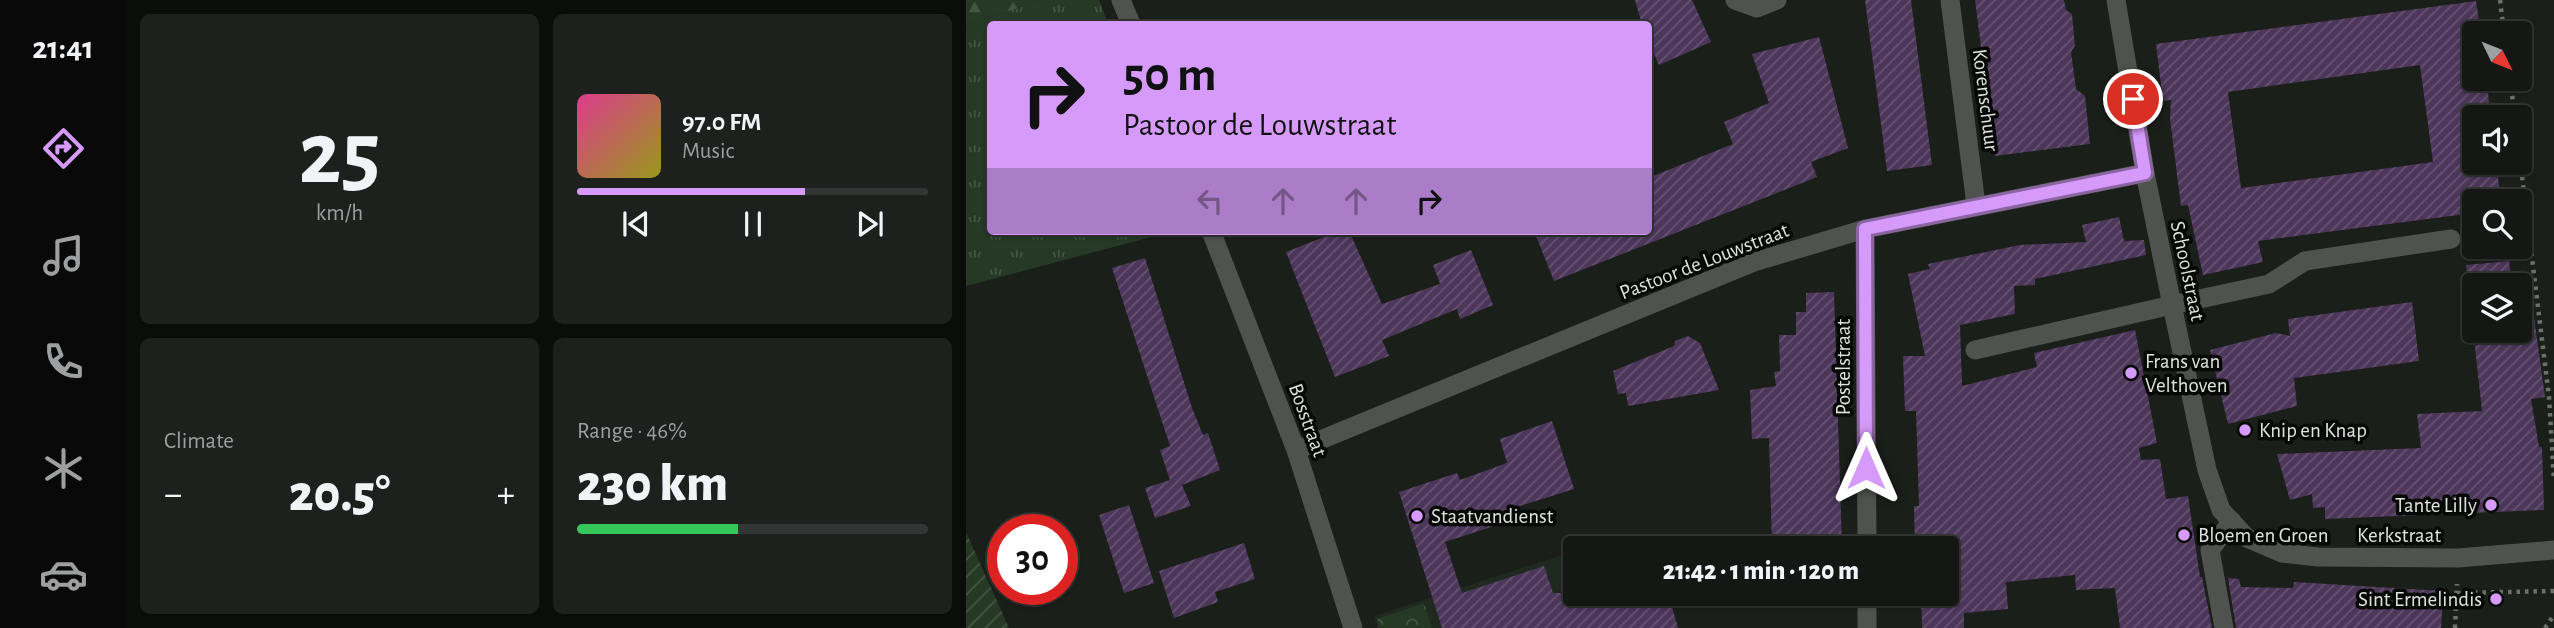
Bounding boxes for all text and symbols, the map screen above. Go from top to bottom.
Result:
north arrow [2462,21,2532,91]
map controls [2462,21,2532,343]
text: 21:41 [32,32,94,64]
street label: Korenschuur [1969,48,2002,153]
icon: right [1008,49,1099,140]
text: 50 m [1123,51,1217,100]
pin [2103,69,2163,129]
icon: arrive [2114,80,2152,118]
button: sound [2462,105,2532,175]
text: 25 [298,109,381,200]
text: 97.0 FM [682,109,762,135]
text: Pastoor de Louwstraat [1123,109,1396,141]
icon: directions [39,124,88,173]
text: Music [682,140,734,163]
icon: left [1191,182,1229,220]
icon: ahead [1264,182,1302,220]
icon: ahead [1337,182,1375,220]
icon: right [1410,182,1448,220]
button: search [2462,189,2532,259]
text: km/h [316,202,363,225]
icon: previous [617,205,655,243]
icon: pause [734,205,772,243]
icon: next [851,205,889,243]
street label: Pastoor de Louwstraat [1617,219,1792,303]
street label: Schoolstraat [2167,219,2208,323]
icon: music [39,231,88,280]
button: layers [2462,273,2532,343]
street label: Postelstraat [1833,318,1854,415]
icon: phone [39,337,88,386]
place label: Frans van Velthoven [2145,351,2228,396]
marker: Frans van Velthoven [2123,365,2139,381]
street label: Bosstraat [1285,381,1331,460]
text: Range · 46% [577,420,687,443]
place label: Knip en Knap [2259,420,2367,441]
marker: Knip en Knap [2237,422,2253,438]
text: Climate [164,430,234,453]
position arrow [1829,431,1903,505]
icon: climate [39,444,88,493]
text: 230 km [577,458,728,510]
text: 20.5° [289,468,390,520]
text: − [164,476,182,514]
text: + [497,476,515,514]
place label: Tante Lilly [2395,495,2477,516]
marker: Tante Lilly [2483,497,2499,513]
place label: Staatvandienst [1431,506,1554,527]
marker: Staatvandienst [1409,508,1425,524]
speed limit sign: 30 [987,514,1078,605]
place label: Bloem en Groen [2198,525,2328,546]
street label: Kerkstraat [2357,525,2441,546]
marker: Bloem en Groen [2176,527,2192,543]
icon: car [39,550,88,599]
text: 21:42 · 1 min · 120 m [1663,558,1859,584]
place label: Sint Ermelindis [2358,589,2482,610]
marker: Sint Ermelindis [2488,591,2504,607]

